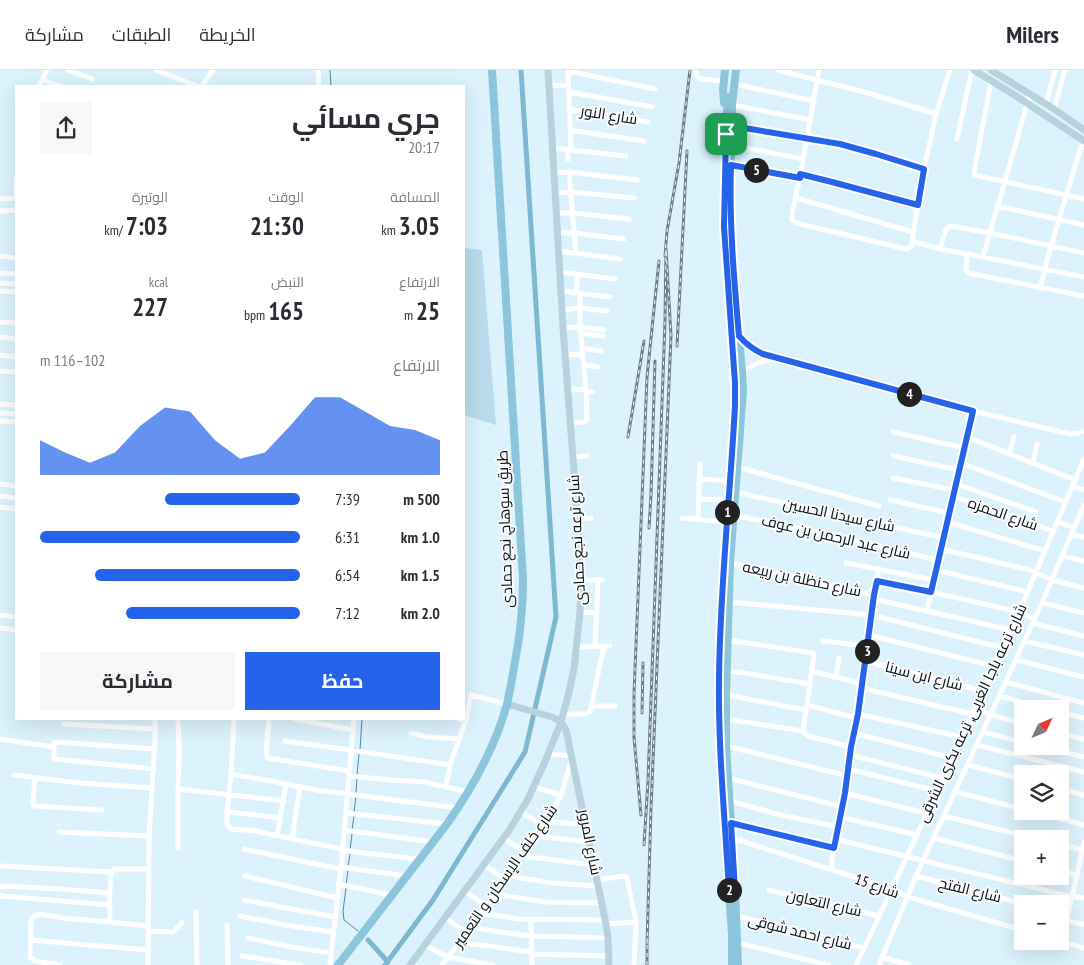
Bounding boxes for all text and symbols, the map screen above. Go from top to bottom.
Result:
text: Milers [1006,19,1059,50]
text: مشاركة [25,23,84,46]
text: الطبقات [112,23,171,46]
text: الخريطة [199,23,256,46]
text: جري مسائي [292,99,440,136]
street label: شارع النور [578,100,639,130]
button: share [40,102,92,154]
pin [705,113,747,155]
icon: arrive [712,120,740,148]
text: 20:17 [408,137,440,157]
pin: 5 [744,158,768,182]
text: 5 [753,161,760,179]
text: الوتيرة [132,188,168,206]
text: الوقت [268,188,304,206]
text: المسافة [390,188,440,206]
text: 7:03 [126,210,168,242]
text: 21:30 [250,210,304,242]
text: 3.05 [399,210,440,242]
text: /km [104,221,126,239]
text: km [381,221,399,239]
text: kcal [149,273,168,291]
text: النبض [271,273,304,291]
text: الارتفاع [399,273,440,291]
text: 227 [132,291,168,323]
text: 165 [268,295,304,327]
text: 25 [416,295,440,327]
text: bpm [244,306,268,324]
text: m [404,306,416,324]
text: 102–116 m [40,350,106,370]
text: الارتفاع [393,355,440,375]
pin: 4 [896,382,922,406]
text: 4 [906,385,913,403]
street label: طريق سوهاج, نجع حمادى [492,450,519,608]
street label: شارع ترعه نجع حمادى [564,474,591,606]
text: 7:39 [335,489,360,509]
text: 500 m [403,489,440,509]
street label: شارع سيدنا الحسين [781,493,897,538]
street label: شارع الحمزه [965,493,1041,536]
pin: 1 [714,500,740,524]
text: 1 [724,503,731,521]
street label: شارع عبد الرحمن بن عوف [759,510,912,565]
text: 6:31 [335,527,360,547]
text: 1.0 km [401,527,440,547]
street label: شارع حنظلة بن ربيعه [741,557,863,602]
text: 6:54 [335,565,360,585]
text: 1.5 km [401,565,440,585]
street label: شارع ترعه باجا الغربى, ترعه بكرى الشرقى [912,600,1033,826]
text: 7:12 [335,603,360,623]
text: 2.0 km [401,603,440,623]
pin: 3 [854,638,880,664]
text: 3 [864,642,871,660]
button: مشاركة [40,652,235,710]
button: حفظ [245,652,440,710]
street label: شارع ابن سينا [883,657,965,696]
north arrow [1014,700,1069,755]
map controls [1014,700,1069,950]
button: layers [1014,765,1069,820]
street label: شارع خلف الإسكان و التعمير [447,801,563,953]
street label: شارع المرور [573,806,606,877]
button: + [1014,830,1069,885]
street label: شارع 15 [852,869,902,904]
street label: شارع الفتح [936,873,1003,908]
pin: 2 [716,878,742,902]
text: 2 [726,881,733,899]
street label: شارع التعاون [784,885,864,922]
button: − [1014,895,1069,950]
street label: شارع احمد شوقى [746,909,854,956]

